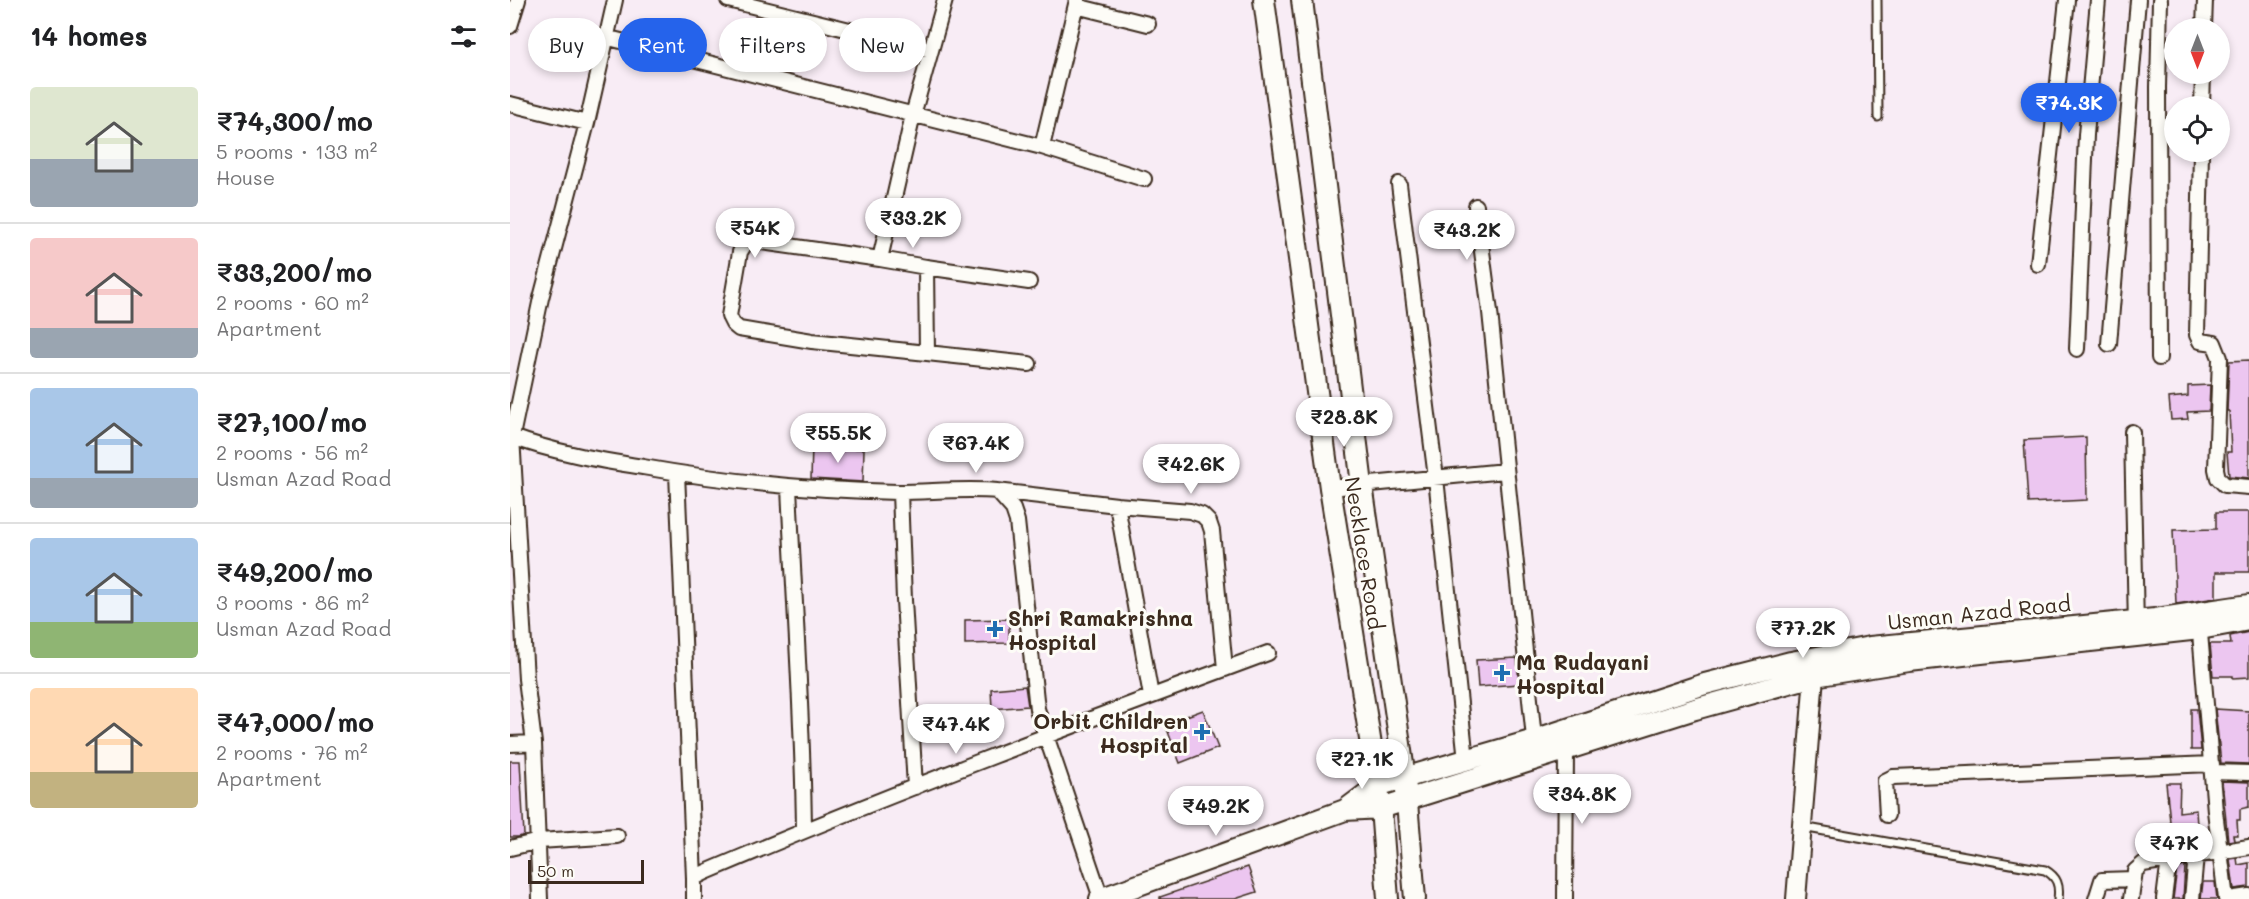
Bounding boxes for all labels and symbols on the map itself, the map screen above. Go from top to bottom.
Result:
north arrow [2164,18,2230,84]
pin: ₹74.3K [2020,83,2118,134]
pin: ₹33.2K [864,198,962,249]
pin: ₹54K [719,208,791,259]
pin: ₹43.2K [1418,210,1516,261]
pin: ₹28.8K [1295,397,1393,448]
pin: ₹55.5K [789,413,887,464]
pin: ₹67.4K [927,423,1025,474]
pin: ₹42.6K [1142,444,1240,495]
street label: Necklace Road [1340,474,1390,632]
street label: Usman Azad Road [1886,589,2072,635]
place label: Shri Ramakrishna Hospital [1008,604,1193,655]
pin: ₹77.2K [1754,608,1852,659]
marker: Shri Ramakrishna Hospital [986,620,1004,638]
place label: Ma Rudayani Hospital [1516,648,1650,699]
marker: Ma Rudayani Hospital [1493,664,1511,682]
pin: ₹47.4K [907,704,1005,755]
place label: Orbit Children Hospital [1033,707,1188,758]
marker: Orbit Children Hospital [1193,723,1211,741]
pin: ₹27.1K [1313,739,1411,790]
pin: ₹34.8K [1533,774,1631,825]
pin: ₹49.2K [1167,786,1265,837]
pin: ₹47K [2138,823,2210,874]
scale bar [528,857,644,884]

